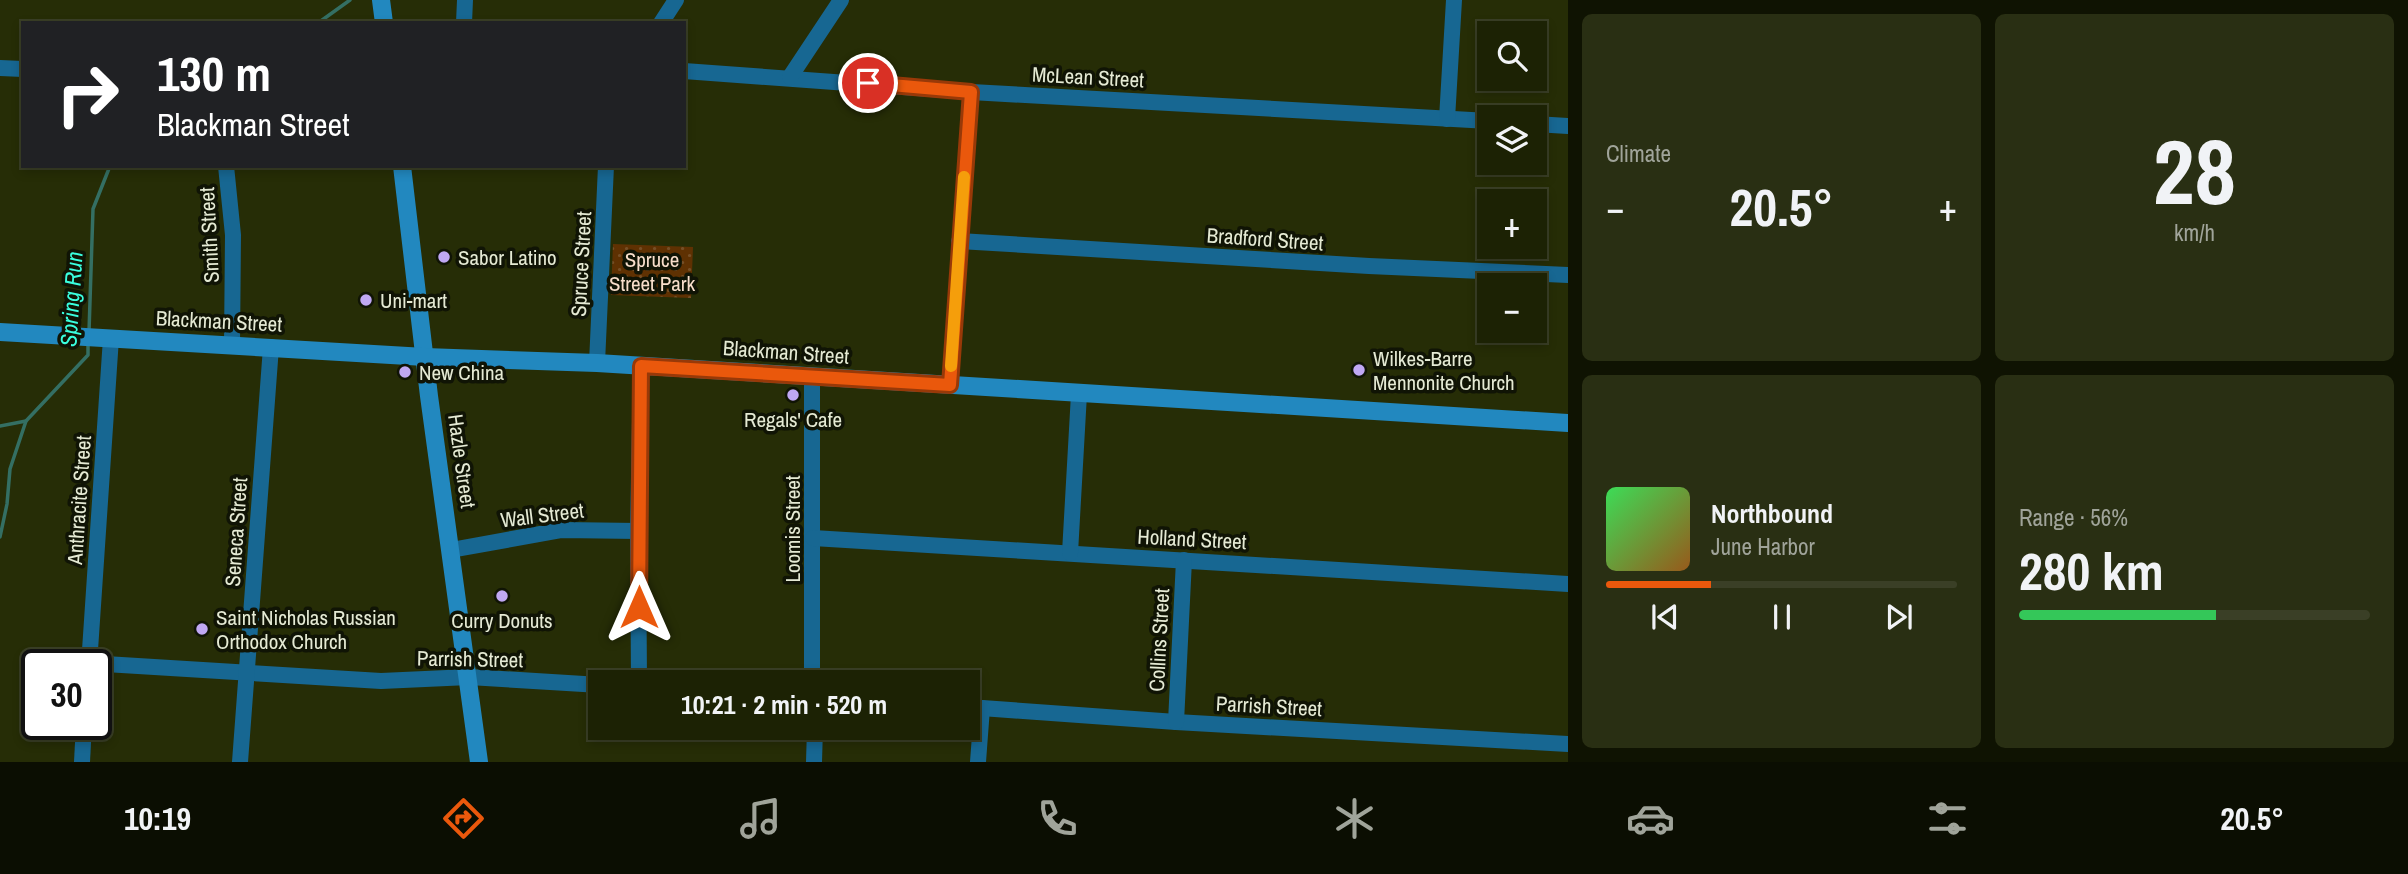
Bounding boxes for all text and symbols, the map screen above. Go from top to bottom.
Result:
map controls [1477,21,1547,343]
button: search [1477,21,1547,91]
text: 130 m [157,40,271,106]
icon: right [42,49,133,140]
pin [838,53,898,113]
street label: McLean Street [1031,60,1145,94]
icon: arrive [849,64,887,102]
text: Blackman Street [157,103,350,146]
button: layers [1477,105,1547,175]
text: 28 [2153,110,2236,232]
text: Climate [1606,138,1671,169]
text: 20.5° [1730,172,1833,242]
text: − [1606,182,1624,233]
text: + [1939,182,1957,233]
street label: Smith Street [192,186,226,284]
button: + [1477,189,1547,259]
street label: Spruce Street [564,210,598,317]
text: km/h [2174,217,2215,248]
street label: Bradford Street [1206,220,1324,258]
place label: Sabor Latino [458,243,557,272]
park label: Spruce Street Park [609,245,695,298]
marker: Sabor Latino [436,249,452,265]
water label: Spring Run [52,250,90,348]
button: − [1477,273,1547,343]
place label: Uni-mart [380,286,447,315]
marker: Uni-mart [358,292,374,308]
street label: Blackman Street [155,303,283,339]
street label: Blackman Street [722,333,850,371]
place label: Wilkes-Barre Mennonite Church [1373,344,1515,397]
place label: New China [419,358,505,387]
marker: Wilkes-Barre Mennonite Church [1351,362,1367,378]
marker: New China [397,364,413,380]
marker: Regals' Cafe [785,387,801,403]
place label: Regals' Cafe [744,405,842,434]
street label: Hazle Street [441,412,483,510]
street label: Anthracite Street [60,434,98,566]
street label: Loomis Street [778,475,807,583]
street label: Seneca Street [218,476,254,587]
street label: Wall Street [499,495,585,534]
text: Northbound [1711,496,1833,531]
text: Range · 56% [2019,502,2128,533]
street label: Holland Street [1137,522,1247,556]
text: June Harbor [1711,531,1815,562]
text: 280 km [2019,536,2164,606]
position arrow [602,570,676,644]
street label: Collins Street [1142,587,1176,692]
marker: Curry Donuts [494,588,510,604]
icon: previous [1646,598,1684,636]
icon: pause [1763,598,1801,636]
icon: next [1880,598,1918,636]
place label: Saint Nicholas Russian Orthodox Church [216,603,396,656]
place label: Curry Donuts [451,606,553,635]
marker: Saint Nicholas Russian Orthodox Church [194,621,210,637]
street label: Parrish Street [417,644,524,674]
speed limit sign: 30 [21,649,112,740]
text: 10:21 · 2 min · 520 m [681,687,887,722]
street label: Parrish Street [1215,689,1323,723]
icon: directions [439,794,488,843]
icon: music [736,794,785,843]
icon: phone [1033,794,1082,843]
icon: climate [1330,794,1379,843]
icon: car [1626,794,1675,843]
icon: filters [1923,794,1972,843]
text: 10:19 [124,797,191,840]
text: 20.5° [2220,797,2284,840]

